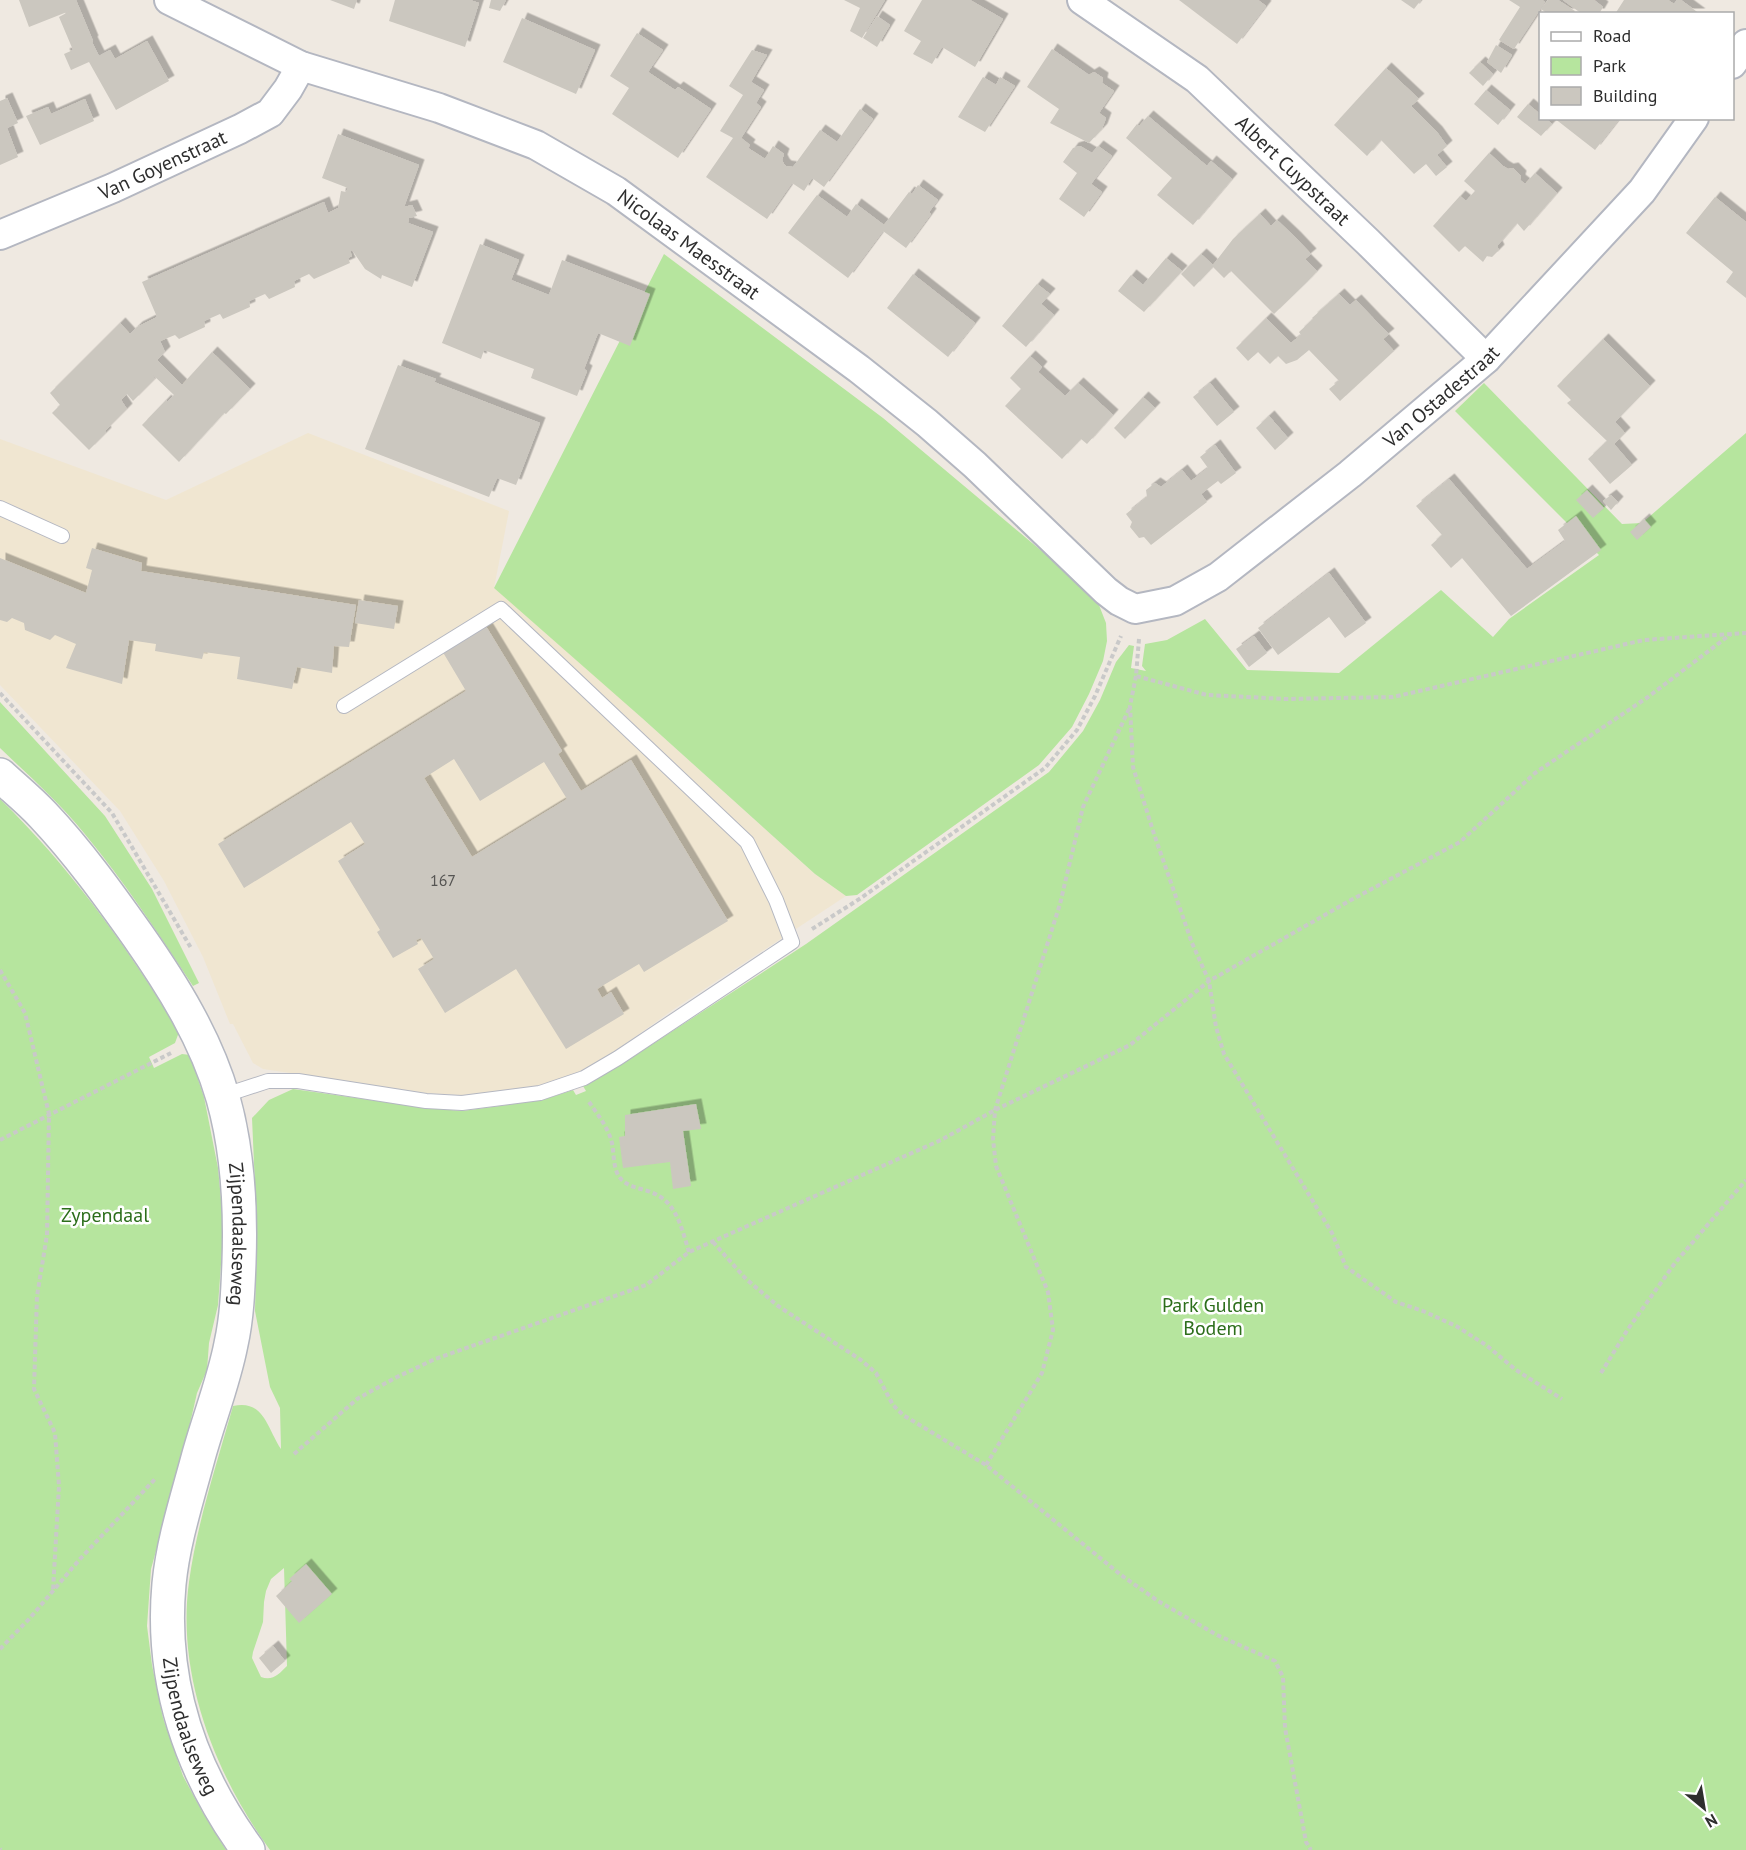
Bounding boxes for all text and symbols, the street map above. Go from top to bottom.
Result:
legend [1539,12,1734,120]
text: Road [1593,24,1631,47]
text: Park [1593,54,1626,77]
text: Building [1593,84,1657,107]
street label: Albert Cuypstraat [1230,110,1356,231]
street label: Van Goyenstraat [94,124,231,206]
street label: Nicolaas Maesstraat [612,183,765,305]
street label: Van Ostadestraat [1377,340,1505,454]
house number: 167 [430,870,456,890]
street label: Zijpendaalseweg [223,1161,253,1307]
park label: Zypendaal [61,1202,149,1228]
park label: Park Gulden Bodem [1162,1292,1264,1341]
street label: Zijpendaalseweg [157,1656,224,1800]
north arrow [1674,1778,1734,1838]
text: N [1702,1810,1721,1832]

